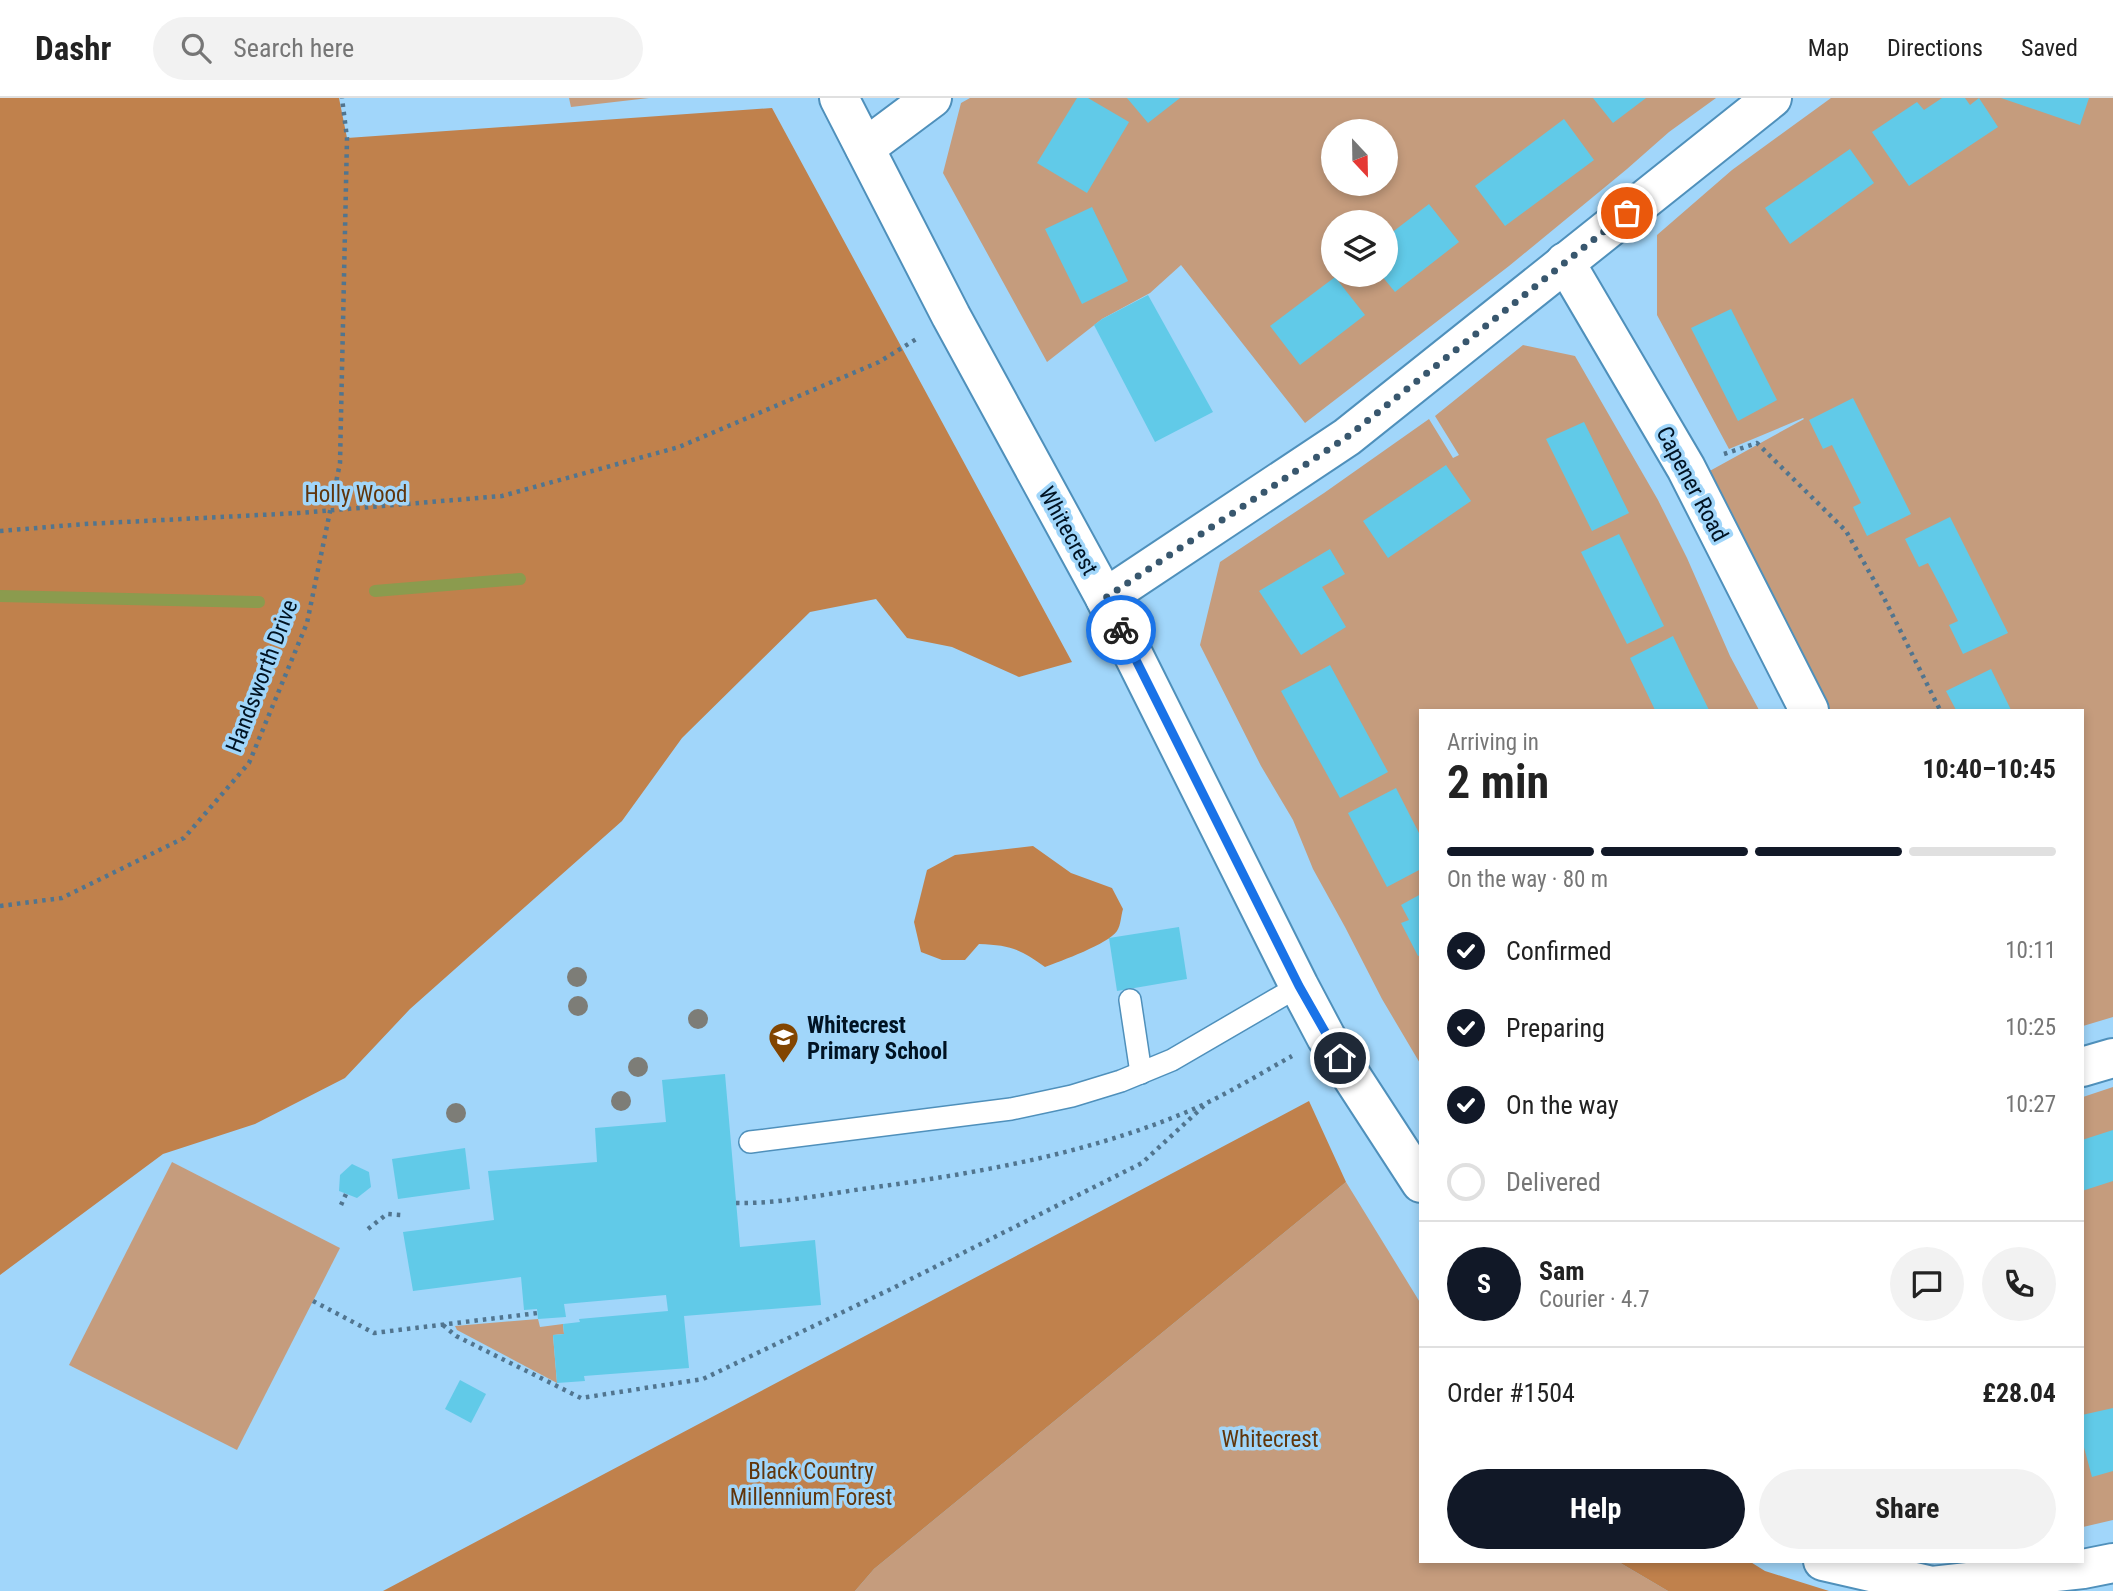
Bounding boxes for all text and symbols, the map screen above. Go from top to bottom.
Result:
search box [153,17,643,80]
text: Dashr [35,29,111,68]
icon: search [177,29,215,67]
text: Search here [233,33,354,63]
text: Map [1808,34,1849,62]
text: Directions [1887,34,1983,62]
text: Saved [2021,34,2078,62]
north arrow [1321,119,1398,196]
map controls [1321,119,1398,287]
pin [1597,183,1657,243]
icon: bag [1608,194,1646,232]
button: layers [1321,210,1398,287]
street label: Capener Road [1650,422,1734,546]
park label: Holly Wood [305,481,407,508]
street label: Whitecrest [1033,482,1103,580]
courier [1086,595,1156,665]
street label: Handsworth Drive [220,596,304,756]
icon: bike [1102,611,1140,649]
text: Arriving in [1447,729,1539,756]
text: 10:40–10:45 [1922,754,2056,784]
text: 2 min [1447,755,1549,809]
text: On the way · 80 m [1447,866,1608,893]
icon: check [1447,932,1485,970]
text: Confirmed [1506,936,1612,966]
text: 10:11 [2005,937,2056,964]
icon: check [1447,1009,1485,1047]
place label: Whitecrest Primary School [807,1012,948,1065]
text: Preparing [1506,1013,1605,1043]
text: 10:25 [2005,1014,2056,1041]
school or university icon: Whitecrest Primary School [767,1021,801,1065]
pin [1310,1028,1370,1088]
icon: home [1321,1039,1359,1077]
icon: check [1447,1086,1485,1124]
text: On the way [1506,1090,1619,1120]
text: 10:27 [2005,1091,2056,1118]
text: Delivered [1506,1167,1601,1197]
button: chat [1890,1247,1964,1321]
button: phone [1982,1247,2056,1321]
text: Sam [1539,1256,1585,1286]
text: S [1477,1269,1491,1299]
text: Courier · 4.7 [1539,1286,1650,1313]
text: Order #1504 [1447,1378,1575,1408]
text: £28.04 [1982,1378,2056,1408]
park label: Whitecrest [1222,1426,1319,1453]
park label: Black Country Millennium Forest [730,1458,892,1511]
button: Help [1447,1469,1745,1549]
button: Share [1759,1469,2056,1549]

